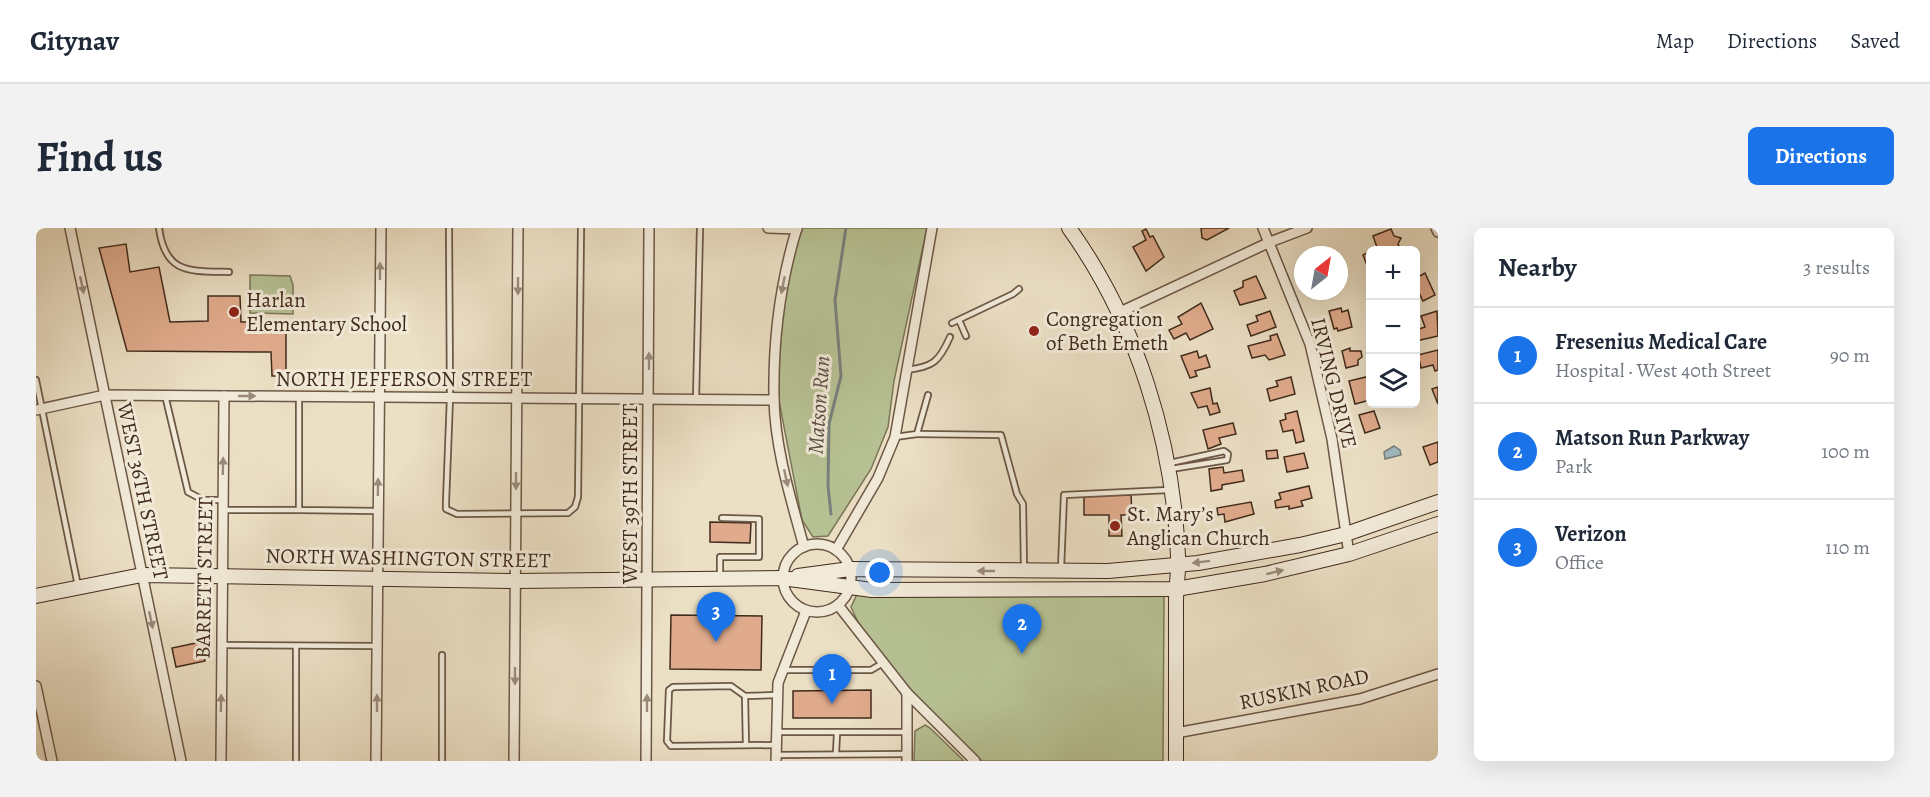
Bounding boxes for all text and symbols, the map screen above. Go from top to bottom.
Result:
text: Citynav [30,22,119,60]
text: Map [1656,27,1694,55]
text: Directions [1727,27,1817,55]
text: Saved [1850,27,1900,55]
button: Directions [1748,127,1894,185]
text: Find us [36,128,163,185]
north arrow [1294,246,1348,300]
map controls [1366,246,1420,408]
button: + [1366,246,1420,300]
text: Nearby [1498,250,1577,285]
text: 3 results [1803,254,1870,281]
one-way arrow [375,261,385,280]
one-way arrow [778,275,787,294]
one-way arrow [78,276,87,295]
one-way arrow [513,277,522,296]
place label: Harlan Elementary School [246,286,407,338]
button: − [1366,300,1420,354]
marker: Harlan Elementary School [227,305,241,319]
place label: Congregation of Beth Emeth [1046,305,1168,357]
street label: IRVING DRIVE [1304,315,1364,451]
marker: Congregation of Beth Emeth [1027,324,1041,338]
text: Fresenius Medical Care [1555,327,1767,357]
text: 1 [1514,342,1521,369]
text: 90 m [1830,342,1870,369]
one-way arrow [644,351,654,370]
button: layers [1366,354,1420,408]
water label: Matson Run [801,355,837,455]
text: Hospital · West 40th Street [1555,357,1771,384]
street label: NORTH JEFFERSON STREET [276,365,533,393]
one-way arrow [238,391,257,401]
street label: WEST 36TH STREET [110,399,176,583]
street label: WEST 39TH STREET [616,403,644,585]
text: Matson Run Parkway [1555,423,1749,453]
text: 2 [1513,438,1522,465]
text: 100 m [1821,438,1870,465]
text: Park [1555,453,1593,480]
one-way arrow [218,456,228,475]
one-way arrow [782,469,791,488]
one-way arrow [511,472,521,491]
one-way arrow [373,477,383,496]
street label: BARRETT STREET [189,496,219,659]
place label: St. Mary’s Anglican Church [1126,500,1270,552]
marker: St. Mary’s Anglican Church [1108,519,1122,533]
text: Verizon [1555,519,1627,549]
text: 3 [1513,534,1522,561]
text: 110 m [1825,534,1870,561]
street label: NORTH WASHINGTON STREET [265,542,551,574]
text: Office [1555,549,1604,576]
one-way arrow [1192,557,1211,567]
your location [865,558,894,587]
one-way arrow [976,566,995,575]
one-way arrow [1266,566,1285,576]
pin: 3 [696,592,736,642]
pin: 2 [1002,604,1042,654]
one-way arrow [147,611,157,629]
pin: 1 [812,654,852,704]
street label: RUSKIN ROAD [1237,662,1371,716]
one-way arrow [510,667,520,686]
one-way arrow [216,693,226,712]
one-way arrow [372,693,382,712]
one-way arrow [642,693,652,712]

